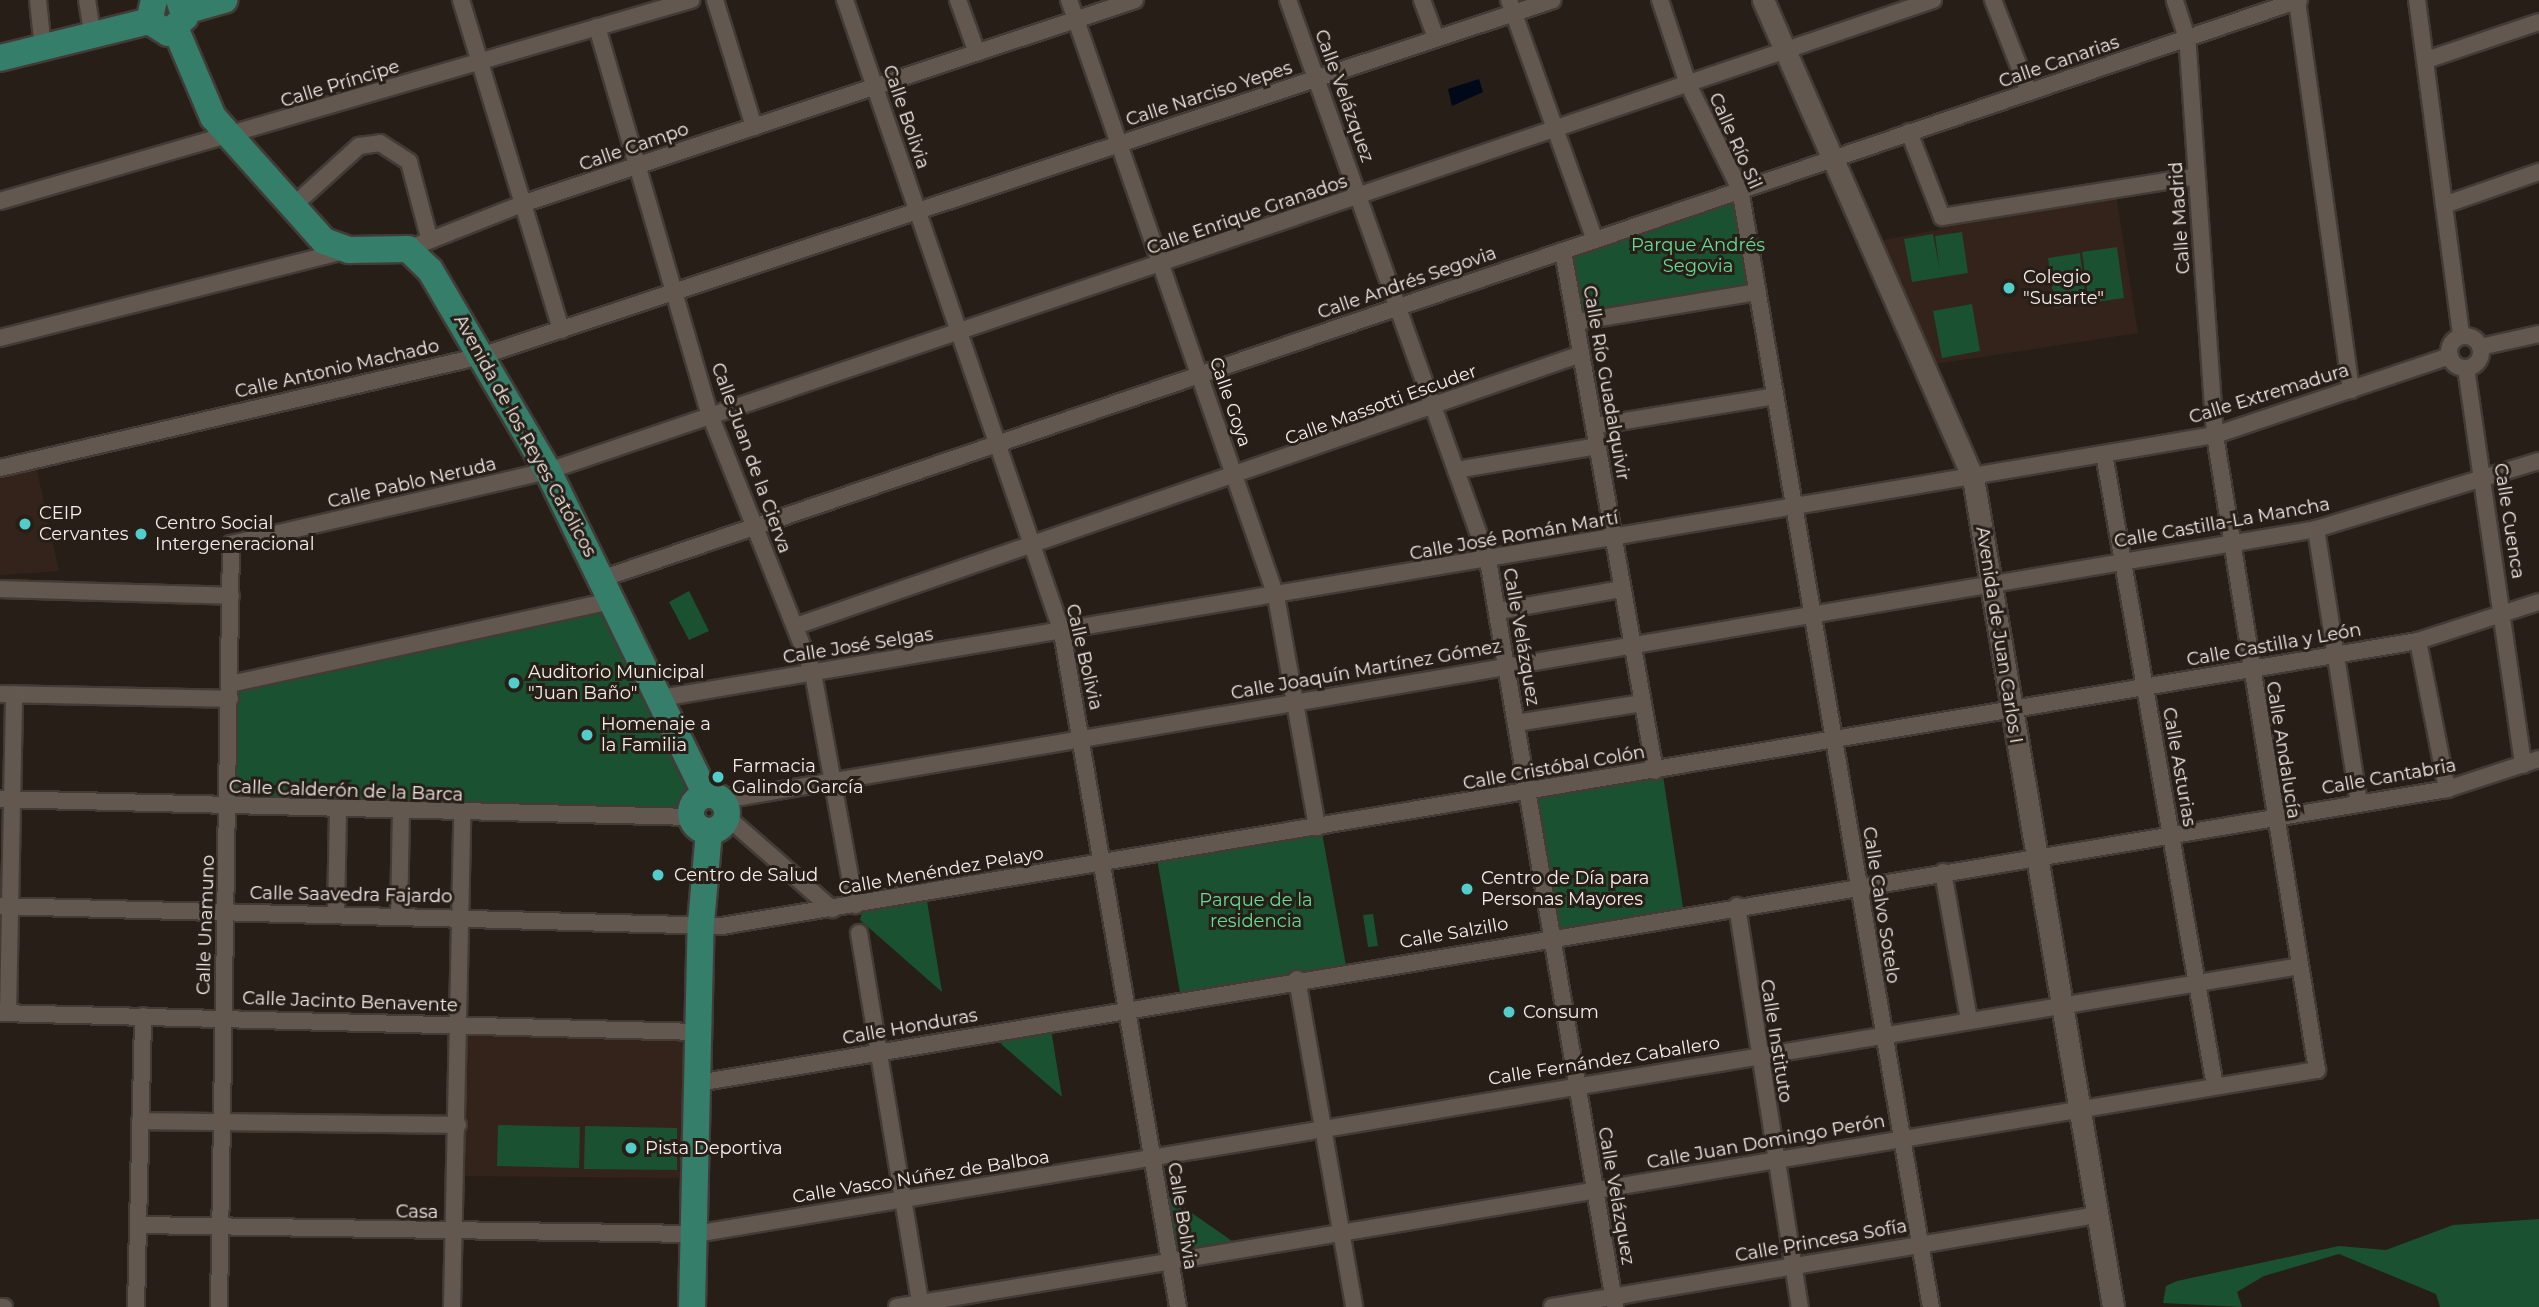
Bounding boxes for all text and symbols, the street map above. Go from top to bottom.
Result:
street label: Calle Velázquez [1310,27,1378,165]
street label: Calle Canarias [1996,31,2122,93]
street label: Calle Príncipe [278,56,402,112]
street label: Calle Narciso Yepes [1123,57,1295,131]
street label: Calle Bolivia [878,62,934,172]
street label: Calle Río Sil [1704,90,1766,192]
street label: Calle Campo [576,118,692,176]
street label: Calle Madrid [2165,161,2195,275]
street label: Calle Enrique Granados [1144,171,1350,259]
park label: Parque Andrés Segovia [1631,235,1765,278]
street label: Calle Andrés Segovia [1315,242,1499,324]
place label: Colegio "Susarte" [2023,267,2104,310]
marker: Colegio "Susarte" [2001,280,2017,296]
street label: Calle Río Guadalquivir [1578,284,1634,482]
street label: Avenida de los Reyes Católicos [449,311,601,561]
street label: Calle Antonio Machado [233,335,441,403]
street label: Calle Goya [1205,354,1255,450]
street label: Calle Extremadura [2186,359,2352,429]
street label: Calle Juan de la Cierva [706,360,796,556]
street label: Calle Massotti Escuder [1282,360,1480,450]
street label: Calle Pablo Neruda [326,453,498,513]
street label: Calle Cuenca [2489,462,2529,580]
street label: Calle Castilla-La Mancha [2112,493,2332,553]
place label: CEIP Cervantes [39,503,129,546]
street label: Calle José Román Martí [1408,507,1620,565]
place label: Centro Social Intergeneracional [155,513,315,556]
marker: CEIP Cervantes [17,516,33,532]
street label: Avenida de Juan Carlos I [1971,525,2027,745]
marker: Centro Social Intergeneracional [133,526,149,542]
street label: Calle Velázquez [1498,566,1544,708]
street label: Calle Bolivia [1061,602,1107,712]
street label: Calle Castilla y León [2185,619,2363,671]
street label: Calle José Selgas [781,623,935,669]
street label: Calle Joaquín Martínez Gómez [1229,636,1503,704]
place label: Auditorio Municipal "Juan Baño" [528,662,705,704]
marker: Auditorio Municipal "Juan Baño" [506,675,522,691]
street label: Calle Andalucía [2261,680,2305,820]
street label: Calle Asturias [2158,706,2200,828]
place label: Homenaje a la Familia [601,714,711,756]
marker: Homenaje a la Familia [579,727,595,743]
street label: Calle Cristóbal Colón [1461,741,1647,795]
street label: Calle Cantabria [2320,755,2458,799]
place label: Farmacia Galindo García [732,756,864,798]
marker: Farmacia Galindo García [710,769,726,785]
street label: Calle Calderón de la Barca [228,776,464,806]
street label: Calle Calvo Sotelo [1858,825,1904,985]
street label: Calle Menéndez Pelayo [837,842,1045,900]
street label: Calle Unamuno [193,855,219,995]
place label: Centro de Salud [674,864,818,886]
marker: Centro de Salud [648,865,668,885]
place label: Centro de Día para Personas Mayores [1481,868,1649,910]
marker: Centro de Día para Personas Mayores [1459,881,1475,897]
street label: Calle Saavedra Fajardo [249,882,453,908]
park label: Parque de la residencia [1199,890,1313,932]
street label: Calle Salzillo [1398,913,1510,953]
street label: Calle Instituto [1756,978,1796,1104]
street label: Calle Jacinto Benavente [242,987,458,1017]
place label: Consum [1523,1001,1599,1023]
street label: Calle Honduras [841,1004,979,1050]
marker: Consum [1501,1004,1517,1020]
street label: Calle Fernández Caballero [1487,1032,1721,1090]
street label: Calle Juan Domingo Perón [1645,1110,1887,1174]
street label: Calle Velázquez [1593,1125,1639,1267]
place label: Pista Deportiva [645,1137,783,1159]
marker: Pista Deportiva [623,1140,639,1156]
street label: Calle Vasco Núñez de Balboa [791,1146,1051,1208]
street label: Calle Bolivia [1163,1161,1201,1271]
street label: Casa [395,1201,439,1223]
street label: Calle Princesa Sofía [1733,1215,1909,1267]

